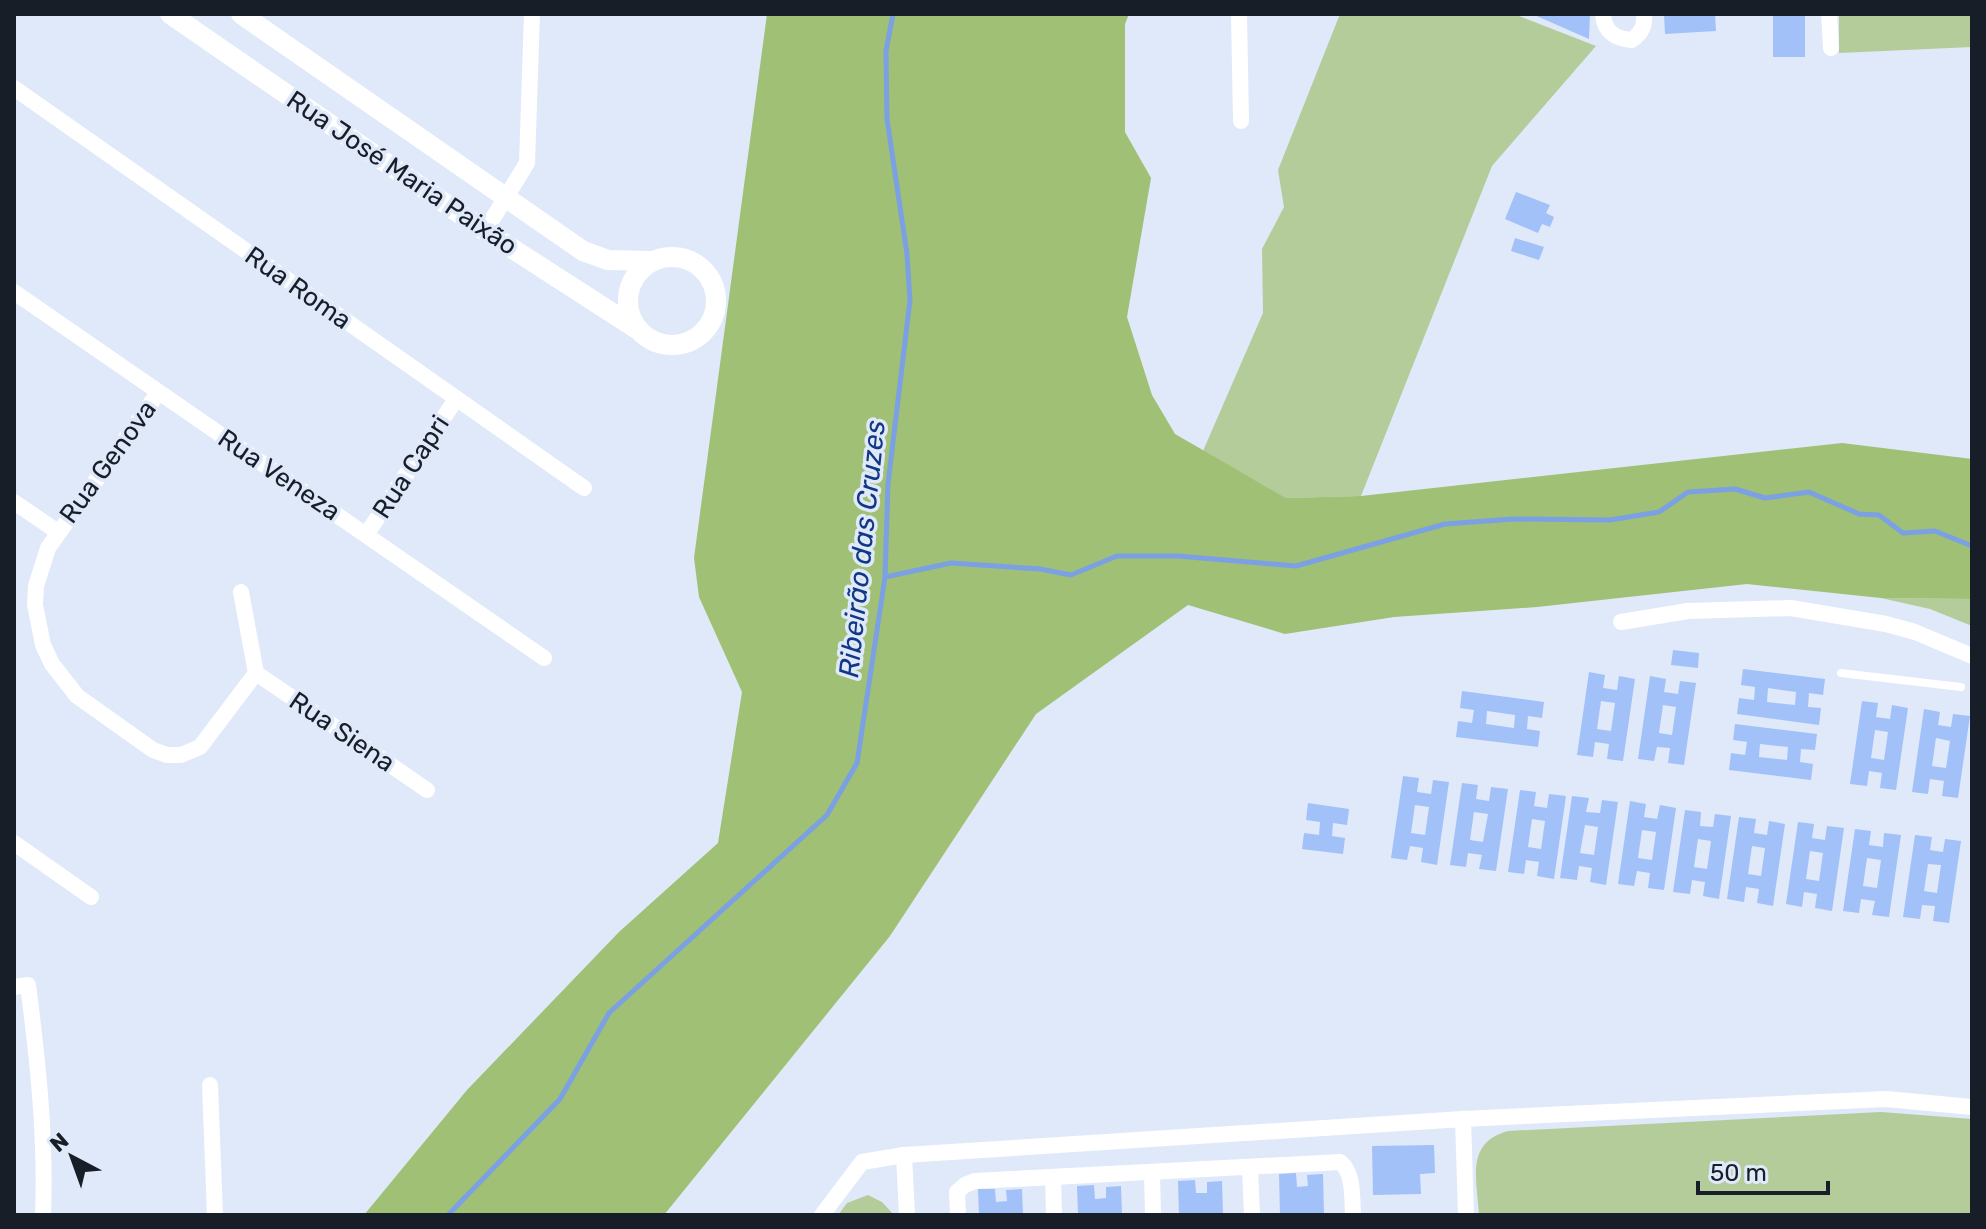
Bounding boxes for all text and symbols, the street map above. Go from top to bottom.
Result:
street label: Rua José Maria Paixão [281,84,523,262]
street label: Rua Roma [239,240,357,336]
street label: Rua Genova [53,395,163,529]
street label: Rua Capri [366,410,456,524]
water label: Ribeirão das Cruzes [832,419,892,679]
street label: Rua Veneza [212,423,346,527]
street label: Rua Siena [283,685,401,779]
north arrow [32,1117,112,1197]
text: N [44,1127,74,1158]
scale bar [1698,1145,1828,1195]
text: 50 m [1710,1159,1767,1187]

